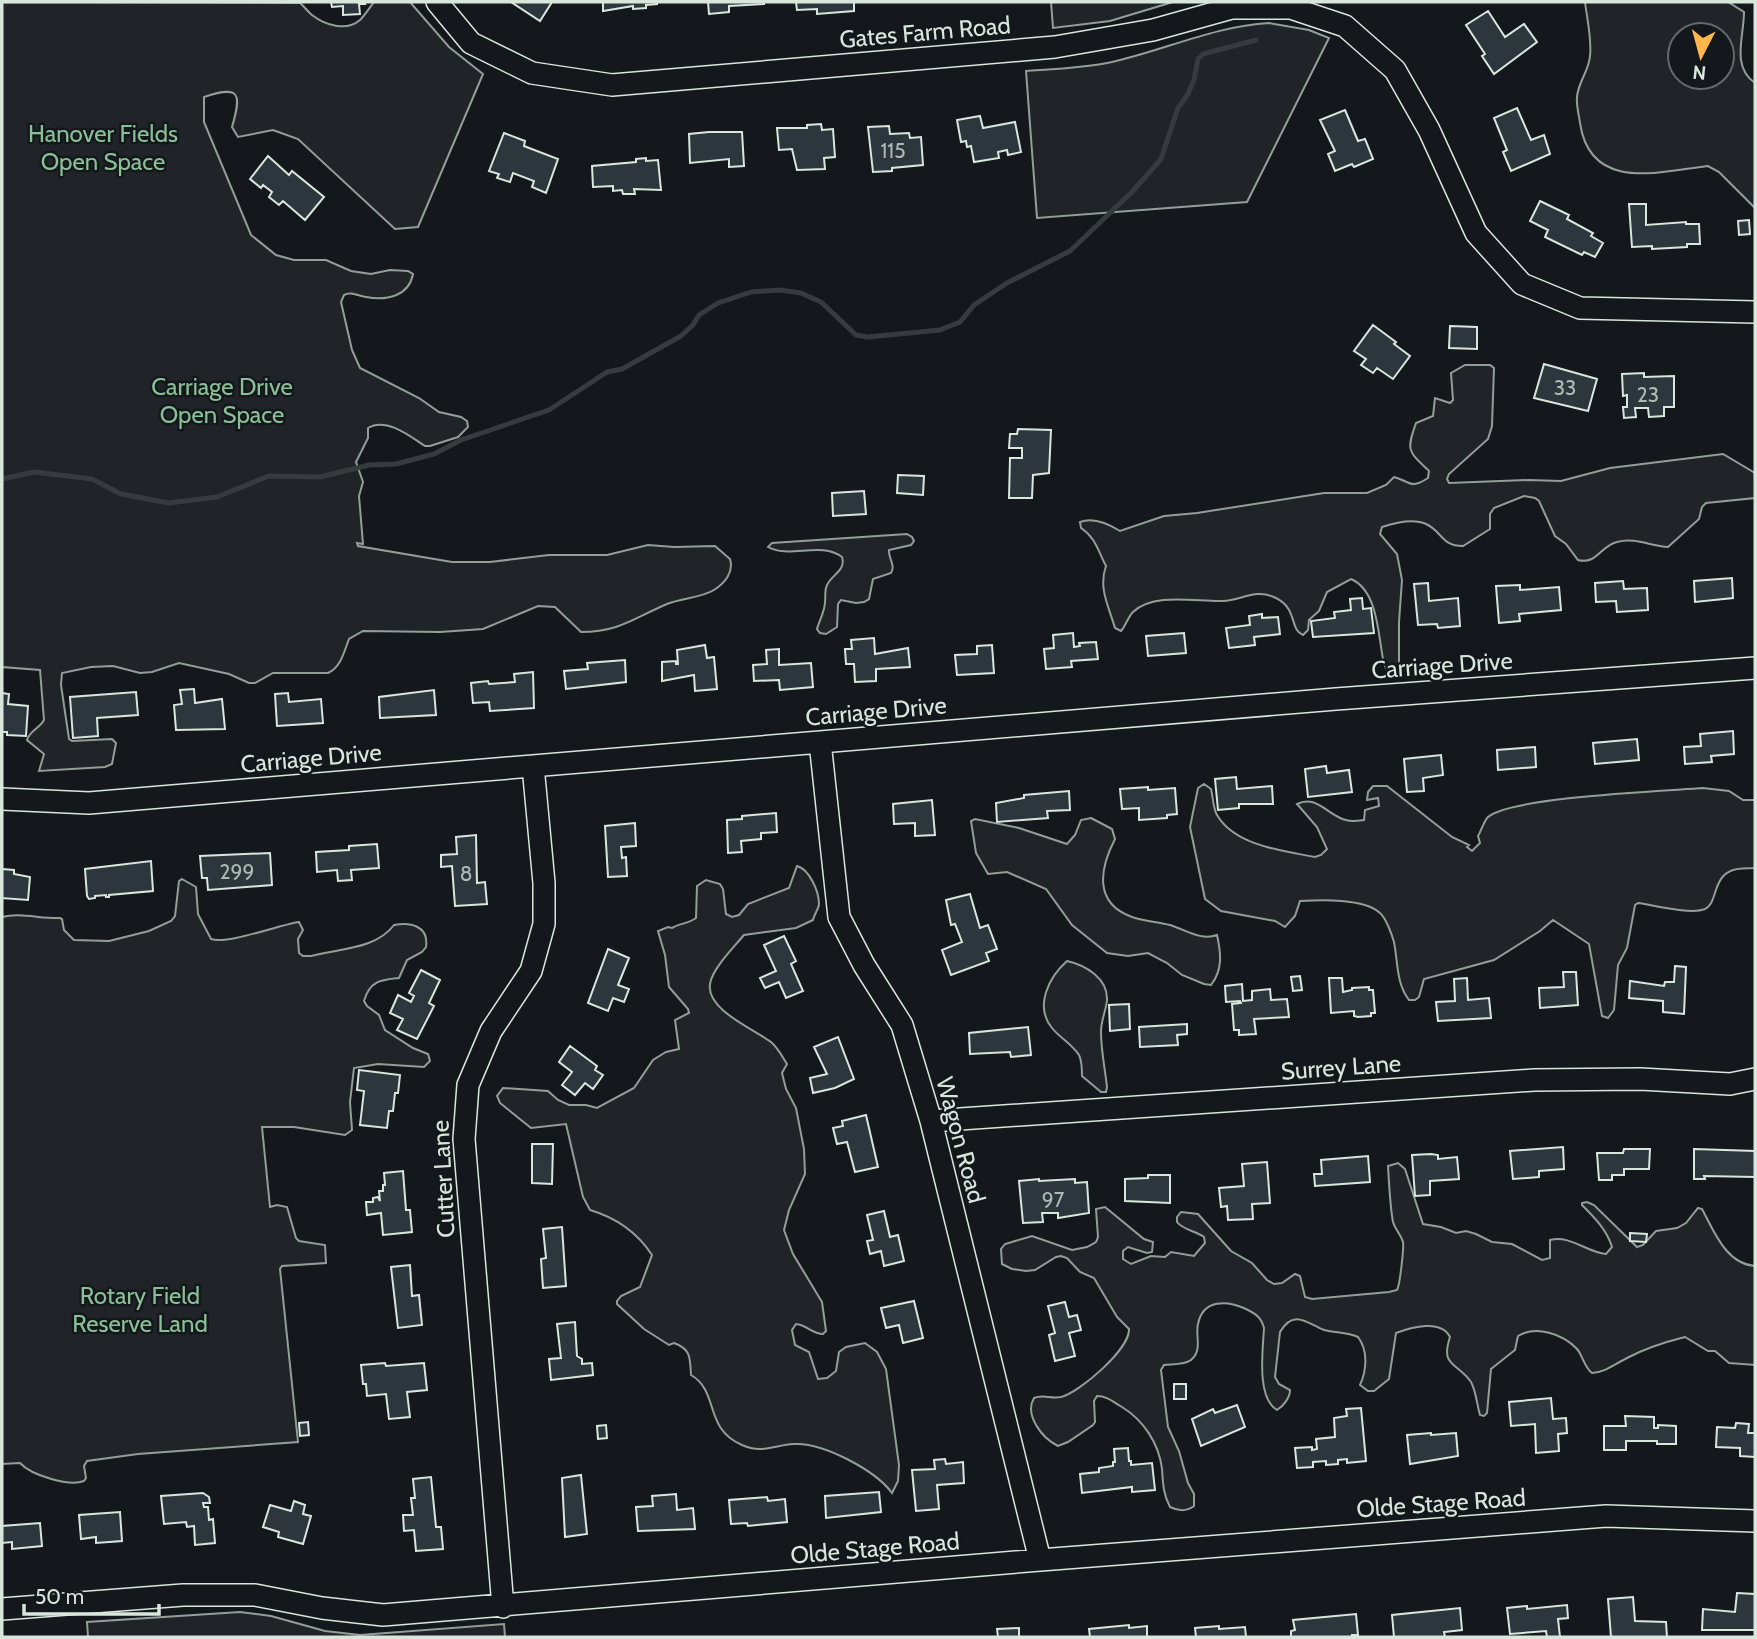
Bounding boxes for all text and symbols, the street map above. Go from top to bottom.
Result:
street label: Gates Farm Road [838,10,1012,54]
north arrow [1666,21,1736,91]
text: N [1691,60,1707,85]
park label: Hanover Fields Open Space [28,119,178,176]
house number: 115 [880,138,906,163]
park label: Carriage Drive Open Space [151,372,293,429]
house number: 33 [1554,375,1576,400]
house number: 23 [1637,382,1659,407]
street label: Carriage Drive [1370,646,1514,684]
street label: Carriage Drive [804,690,948,732]
street label: Carriage Drive [239,737,383,779]
house number: 299 [220,859,254,884]
house number: 8 [460,861,472,886]
street label: Surrey Lane [1280,1048,1402,1086]
street label: Wagon Road [930,1074,992,1206]
street label: Cutter Lane [425,1120,461,1238]
house number: 97 [1042,1187,1065,1212]
park label: Rotary Field Reserve Land [72,1281,208,1338]
street label: Olde Stage Road [1355,1483,1527,1523]
street label: Olde Stage Road [789,1526,961,1570]
scale bar [24,1572,159,1616]
text: 50 m [35,1584,84,1609]

